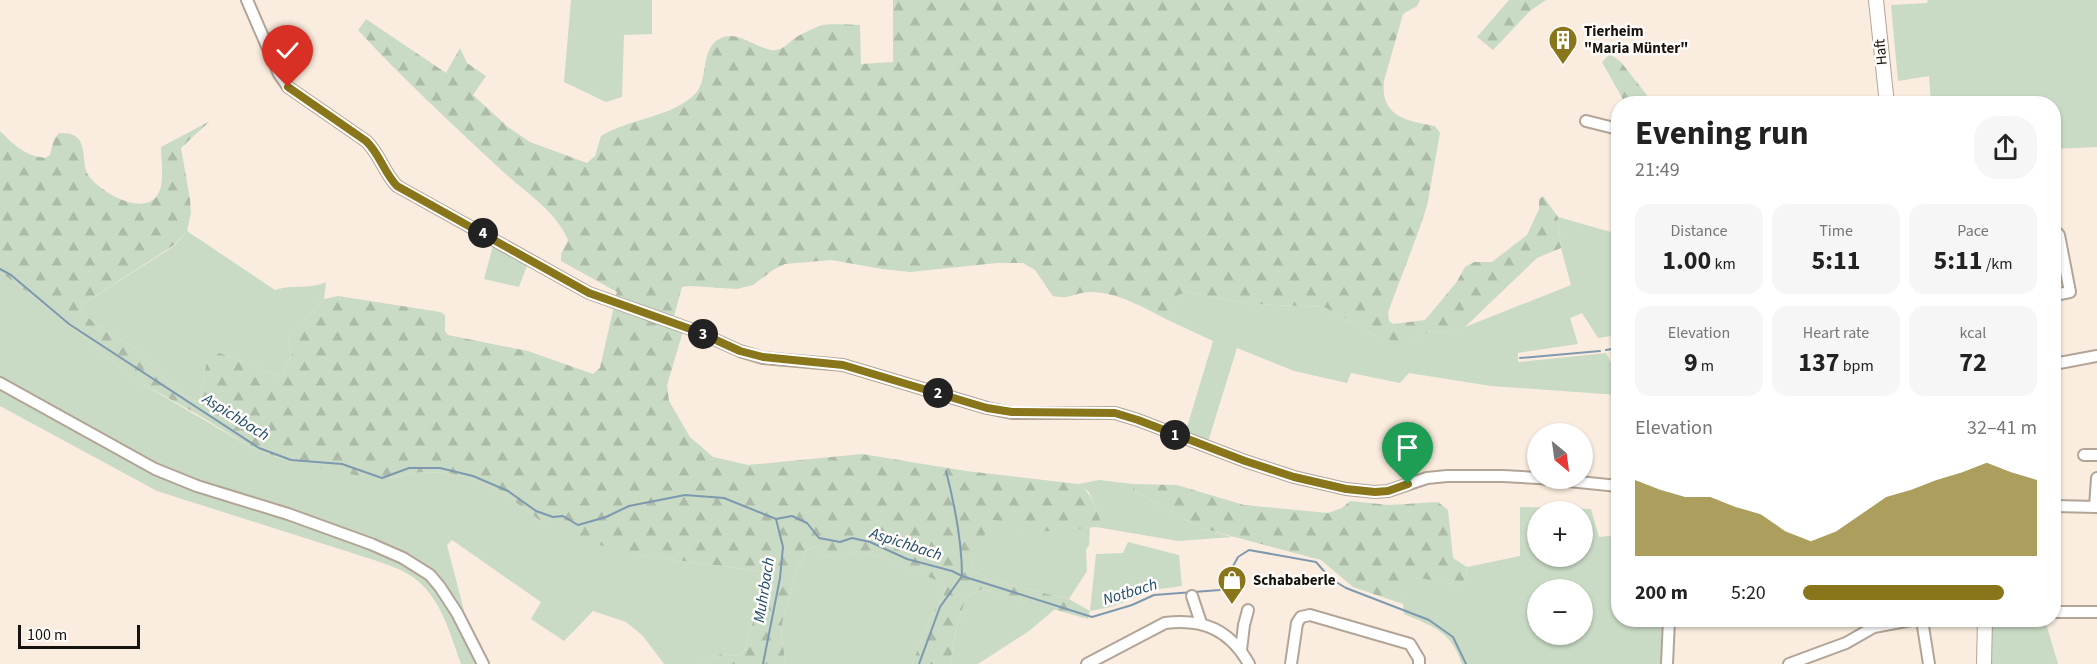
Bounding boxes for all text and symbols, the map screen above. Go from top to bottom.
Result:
place label: Tierheim "Maria Münter" [1584,21,1688,59]
building icon: Tierheim "Maria Münter" [1547,24,1579,66]
pin [262,25,313,87]
icon: check [271,34,304,67]
street label: Haft [1869,38,1893,66]
text: Evening run [1635,110,1809,157]
button: share [1974,116,2037,179]
text: 21:49 [1635,156,1680,184]
pin: 4 [468,218,498,248]
text: Distance [1671,220,1727,242]
text: Time [1819,220,1853,242]
text: Pace [1957,220,1989,242]
text: 4 [479,222,487,244]
text: 1.00 [1662,242,1711,279]
text: 5:11 [1812,242,1860,279]
text: 5:11 [1934,242,1983,279]
text: km [1711,253,1736,275]
text: /km [1983,253,2012,275]
pin: 3 [688,319,718,349]
text: Elevation [1668,322,1730,344]
text: Heart rate [1803,322,1869,344]
text: kcal [1960,322,1986,344]
text: 3 [699,323,707,345]
text: 9 [1684,344,1698,381]
text: 137 [1798,344,1839,381]
text: 72 [1959,344,1987,381]
text: m [1698,355,1714,377]
text: bpm [1839,355,1874,377]
pin: 2 [923,378,953,408]
text: 2 [934,382,942,404]
water label: Aspichbach [198,387,274,446]
text: Elevation [1635,414,1713,442]
text: 32–41 m [1967,414,2037,442]
pin: 1 [1160,420,1190,450]
pin [1382,422,1433,484]
north arrow [1527,423,1593,489]
map controls [1527,423,1593,645]
text: 1 [1171,424,1179,446]
icon: arrive [1391,431,1424,464]
button: + [1527,501,1593,567]
water label: Aspichbach [866,522,945,566]
water label: Muhrbach [748,556,780,624]
shop icon: Schababerle [1216,564,1248,606]
place label: Schababerle [1253,570,1336,591]
water label: Notbach [1100,573,1160,611]
button: − [1527,579,1593,645]
text: 200 m [1635,579,1688,607]
text: 5:20 [1731,579,1766,607]
scale bar [18,622,140,650]
text: 100 m [27,624,67,646]

